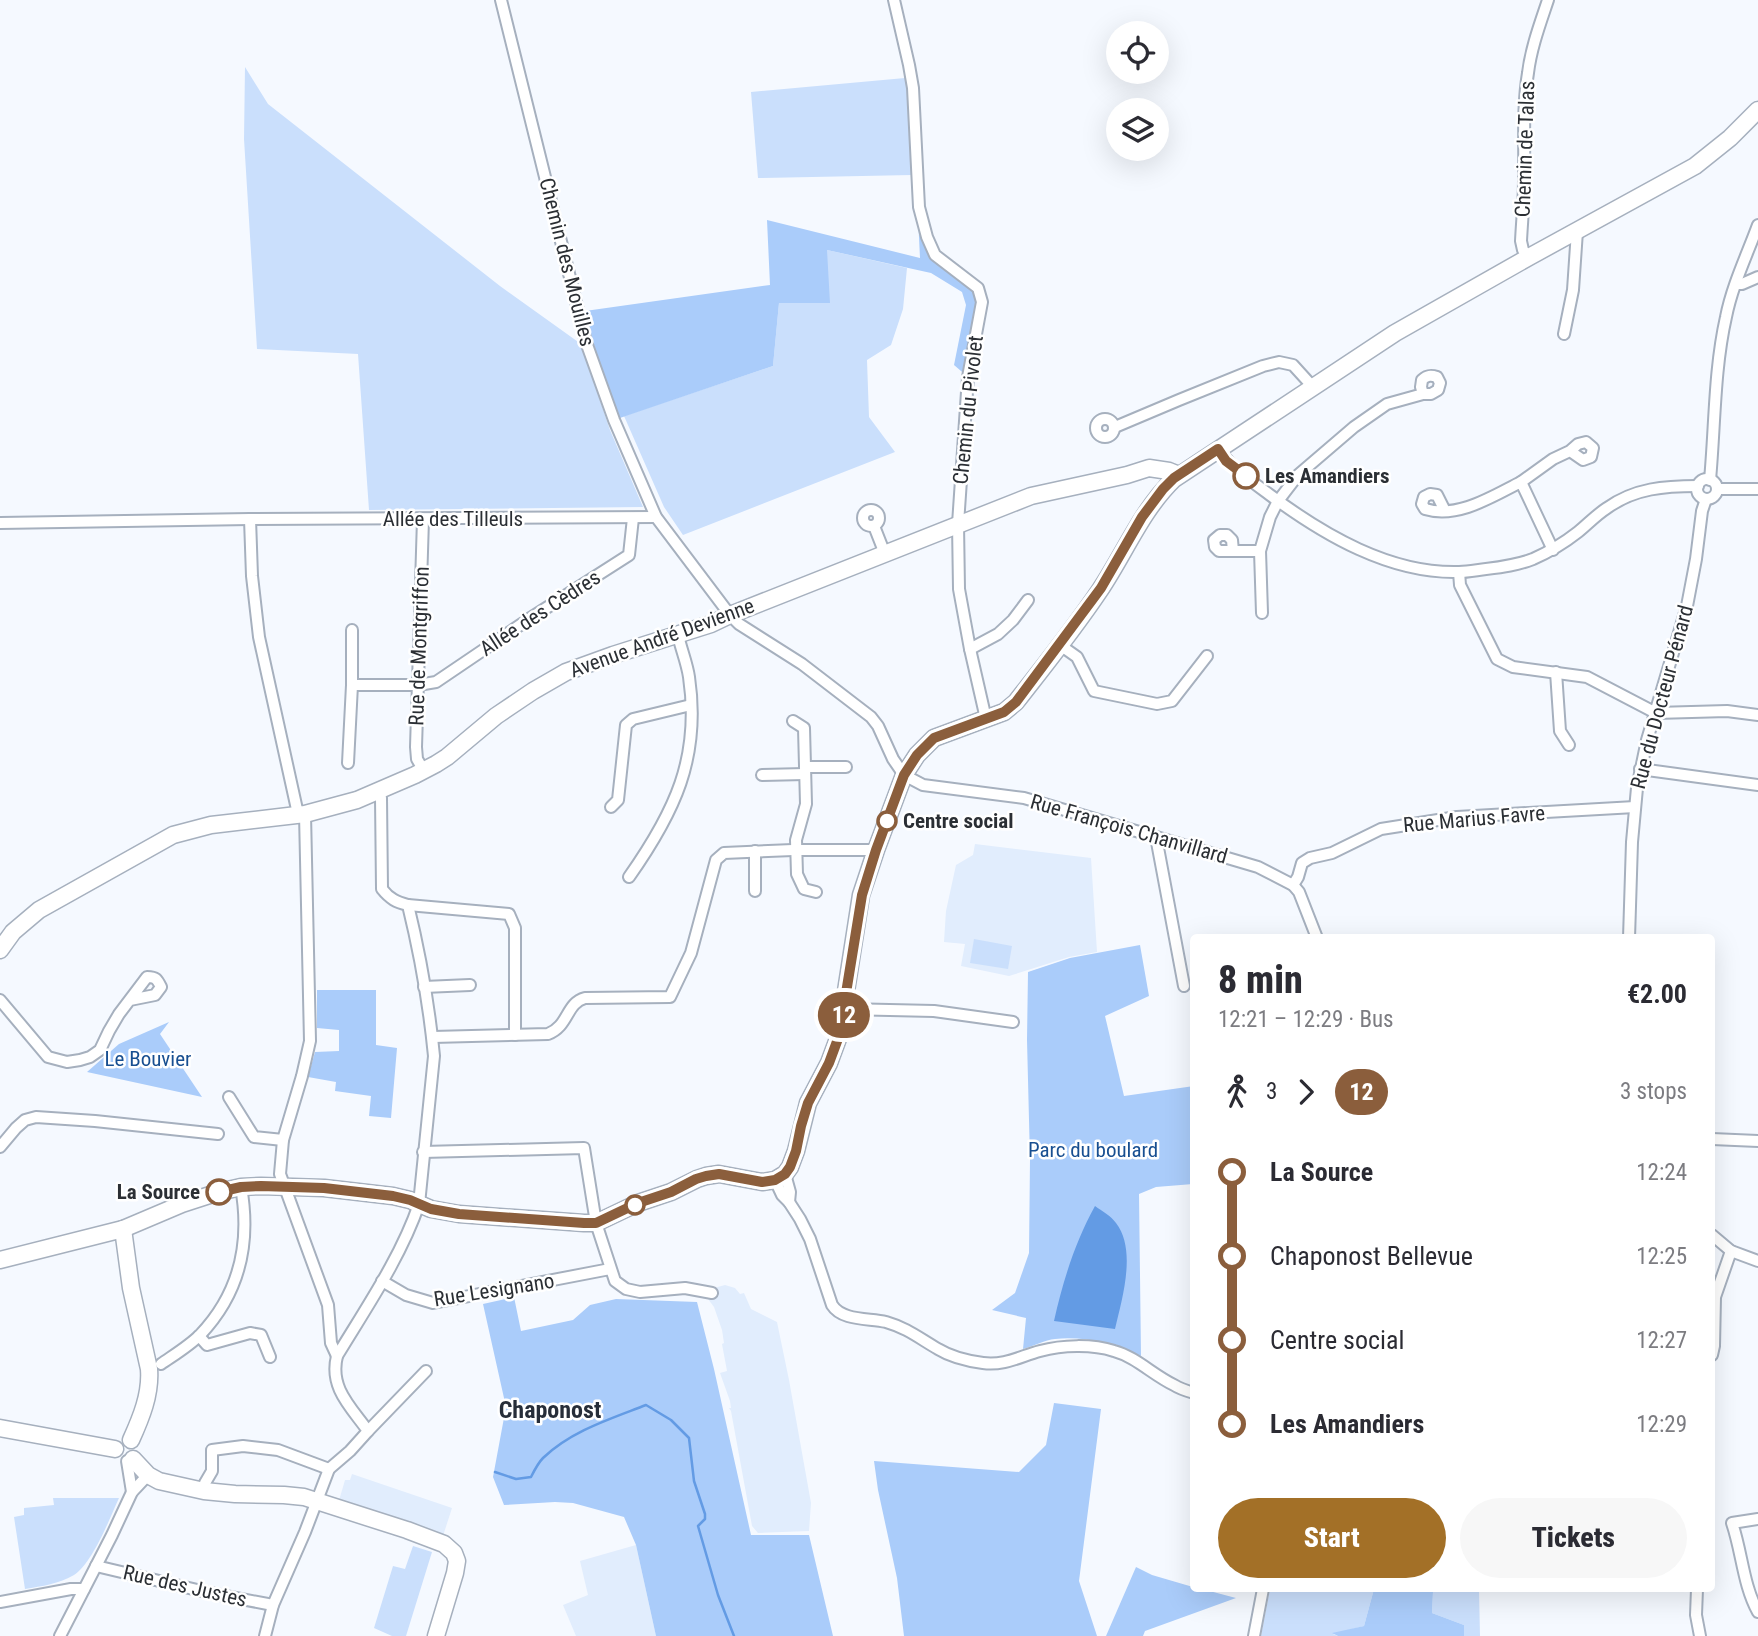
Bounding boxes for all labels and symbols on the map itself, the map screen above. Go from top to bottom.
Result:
street label: Chemin de Talas [1511,80,1539,218]
street label: Chemin des Mouilles [534,175,600,349]
street label: Chemin du Pivolet [948,334,988,486]
marker: Les Amandiers [1233,463,1259,489]
place label: Les Amandiers [1265,464,1390,488]
street label: Allée des Tilleuls [383,507,523,531]
street label: Allée des Cèdres [475,565,605,661]
street label: Rue de Montgriffon [404,566,434,726]
street label: Avenue André Devienne [567,593,758,683]
street label: Rue du Docteur Pénard [1626,603,1698,791]
street label: Rue François Chanvillard [1028,789,1230,869]
street label: Rue Marius Favre [1402,801,1546,837]
place label: Centre social [903,809,1014,833]
marker: Centre social [877,811,897,831]
line badge: 12 [812,992,876,1038]
park label: Le Bouvier [105,1047,191,1071]
park label: Parc du boulard [1028,1138,1158,1162]
marker: La Source [206,1179,232,1205]
place label: La Source [117,1180,200,1204]
unlabelled marker [625,1195,645,1215]
street label: Rue Lesignano [432,1269,556,1311]
district label: Chaponost [499,1396,601,1424]
street label: Rue des Justes [121,1560,249,1612]

